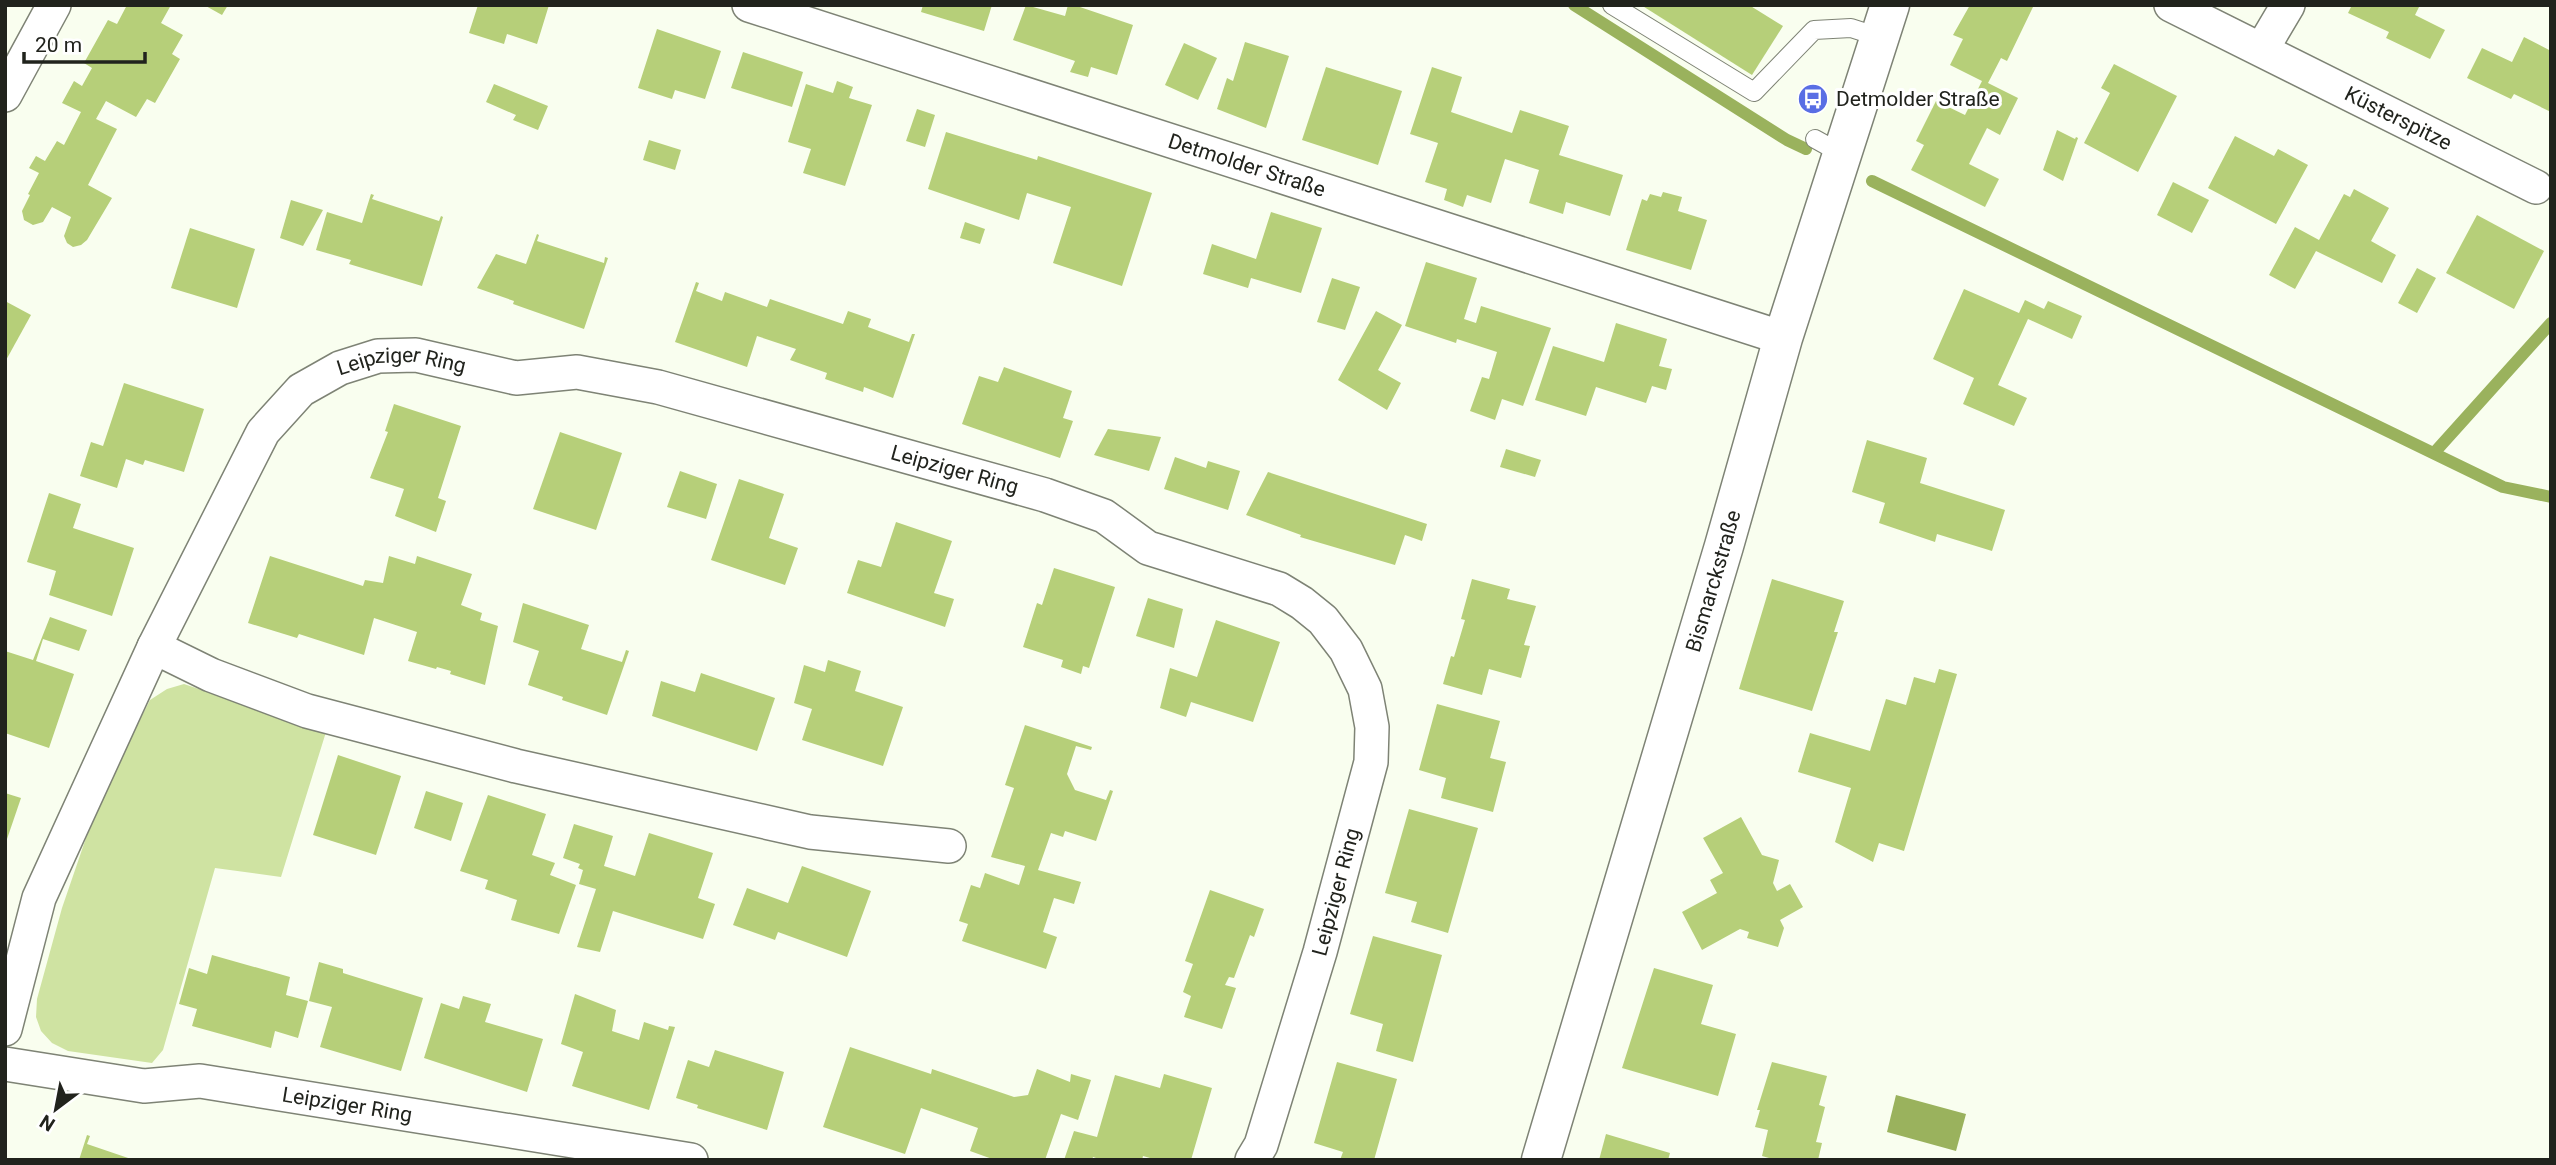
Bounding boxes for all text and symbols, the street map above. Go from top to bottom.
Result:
scale bar [24,21,145,65]
text: 20 m [35,33,82,57]
bus stop icon: Detmolder Straße [1796,82,1830,116]
street label: Küsterspitze [2341,82,2456,155]
place label: Detmolder Straße [1836,87,2000,111]
street label: Detmolder Straße [1165,129,1328,202]
street label: Leipziger Ring [334,343,468,380]
street label: Leipziger Ring [888,441,1021,499]
street label: Bismarckstraße [1681,507,1746,655]
street label: Leipziger Ring [1307,825,1365,959]
north arrow [21,1074,91,1144]
street label: Leipziger Ring [280,1082,414,1127]
text: N [35,1110,59,1136]

